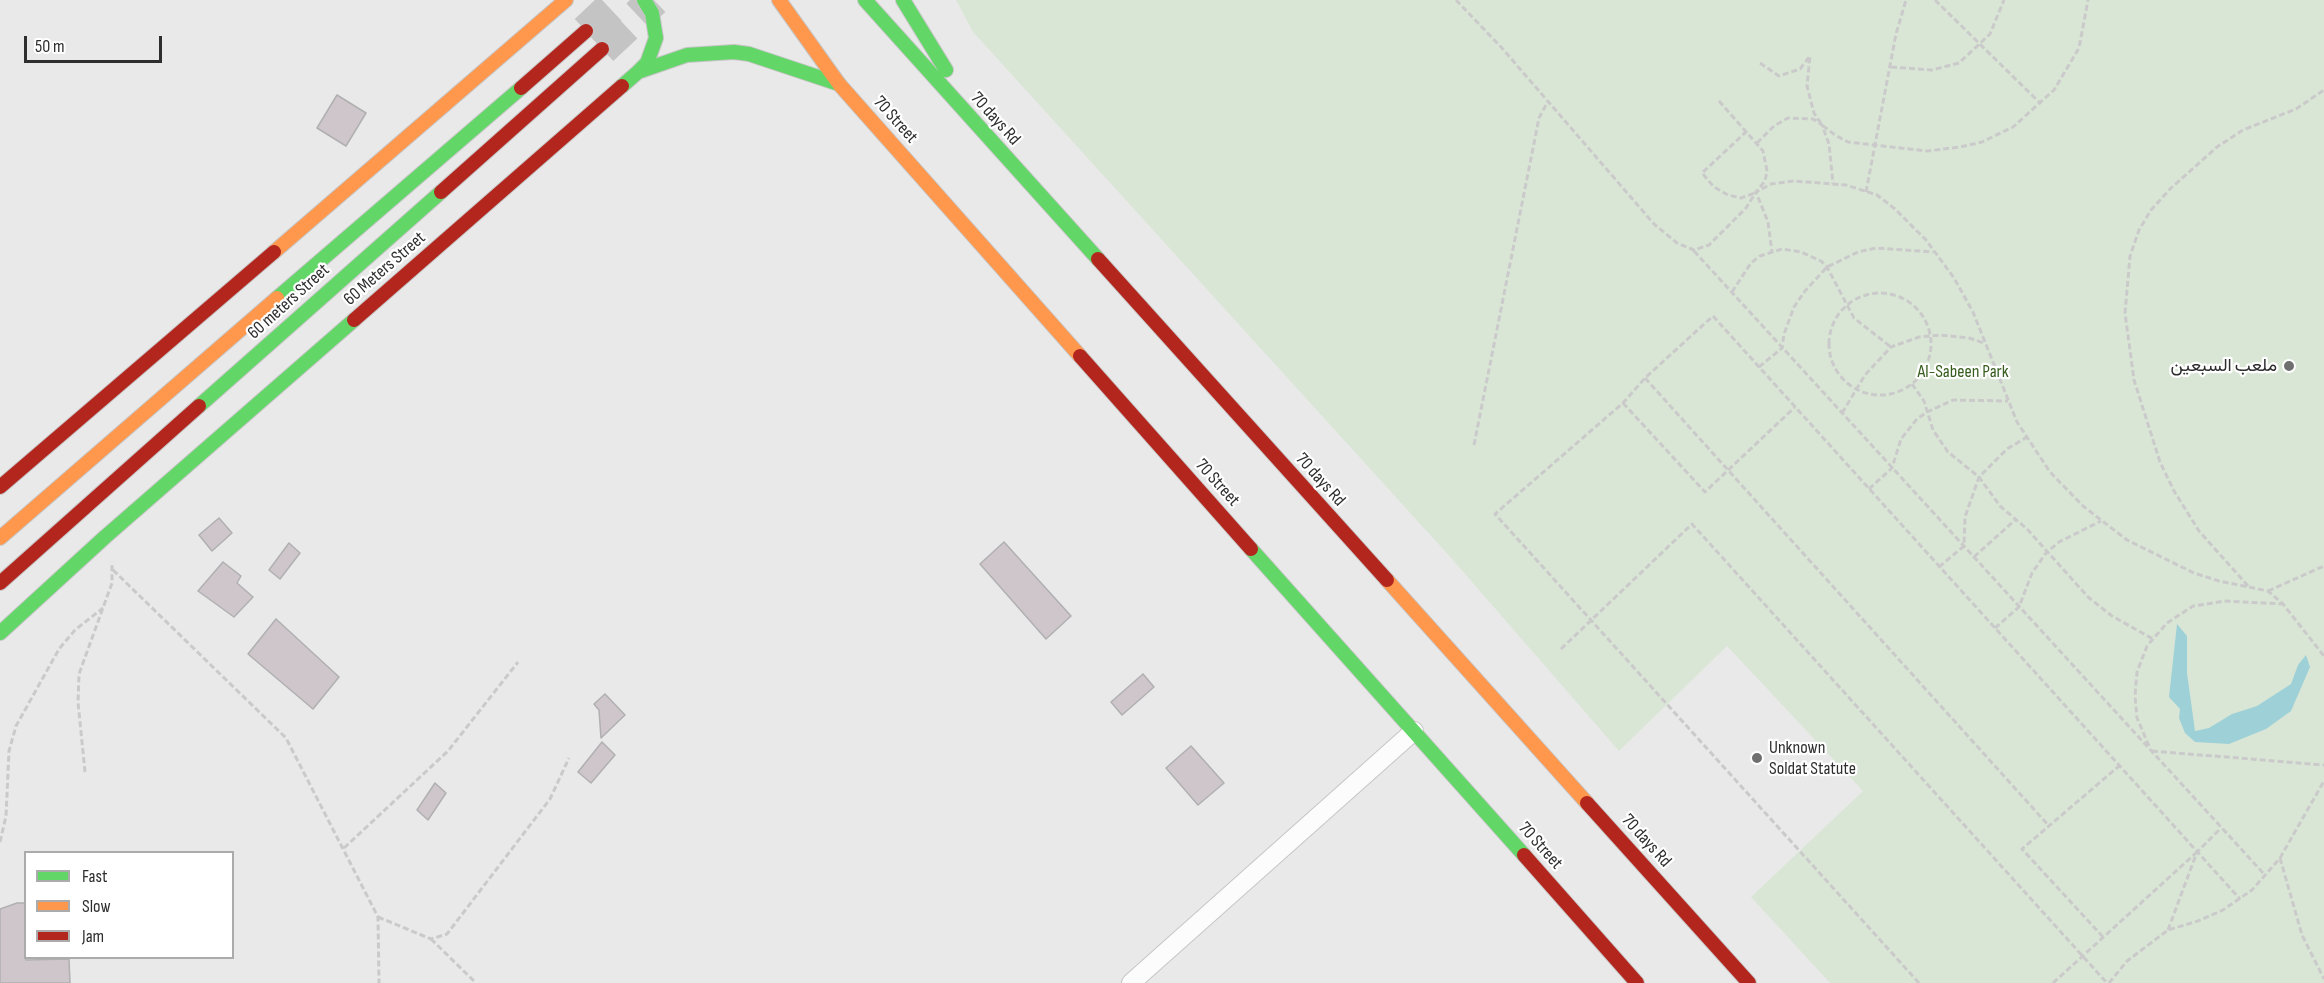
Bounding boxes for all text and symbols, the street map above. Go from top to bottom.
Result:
scale bar [27,24,165,62]
text: 50 m [35,36,65,57]
street label: 70 days Rd [965,88,1025,150]
street label: 70 Street [868,92,922,148]
street label: 60 Meters Street [340,228,430,310]
street label: 60 meters Street [244,260,334,344]
place label: ملعب السبعين [2171,355,2277,377]
marker: ملعب السبعين [2282,359,2296,373]
park label: Al-Sabeen Park [1917,361,2009,383]
street label: 70 days Rd [1290,449,1350,511]
street label: 70 Street [1190,455,1244,511]
place label: Unknown Soldat Statute [1769,737,1856,780]
marker: Unknown Soldat Statute [1750,751,1764,765]
street label: 70 days Rd [1616,810,1676,872]
street label: 70 Street [1513,818,1567,874]
legend [24,851,234,959]
text: Fast [82,866,107,887]
text: Slow [82,896,111,917]
text: Jam [82,926,104,947]

